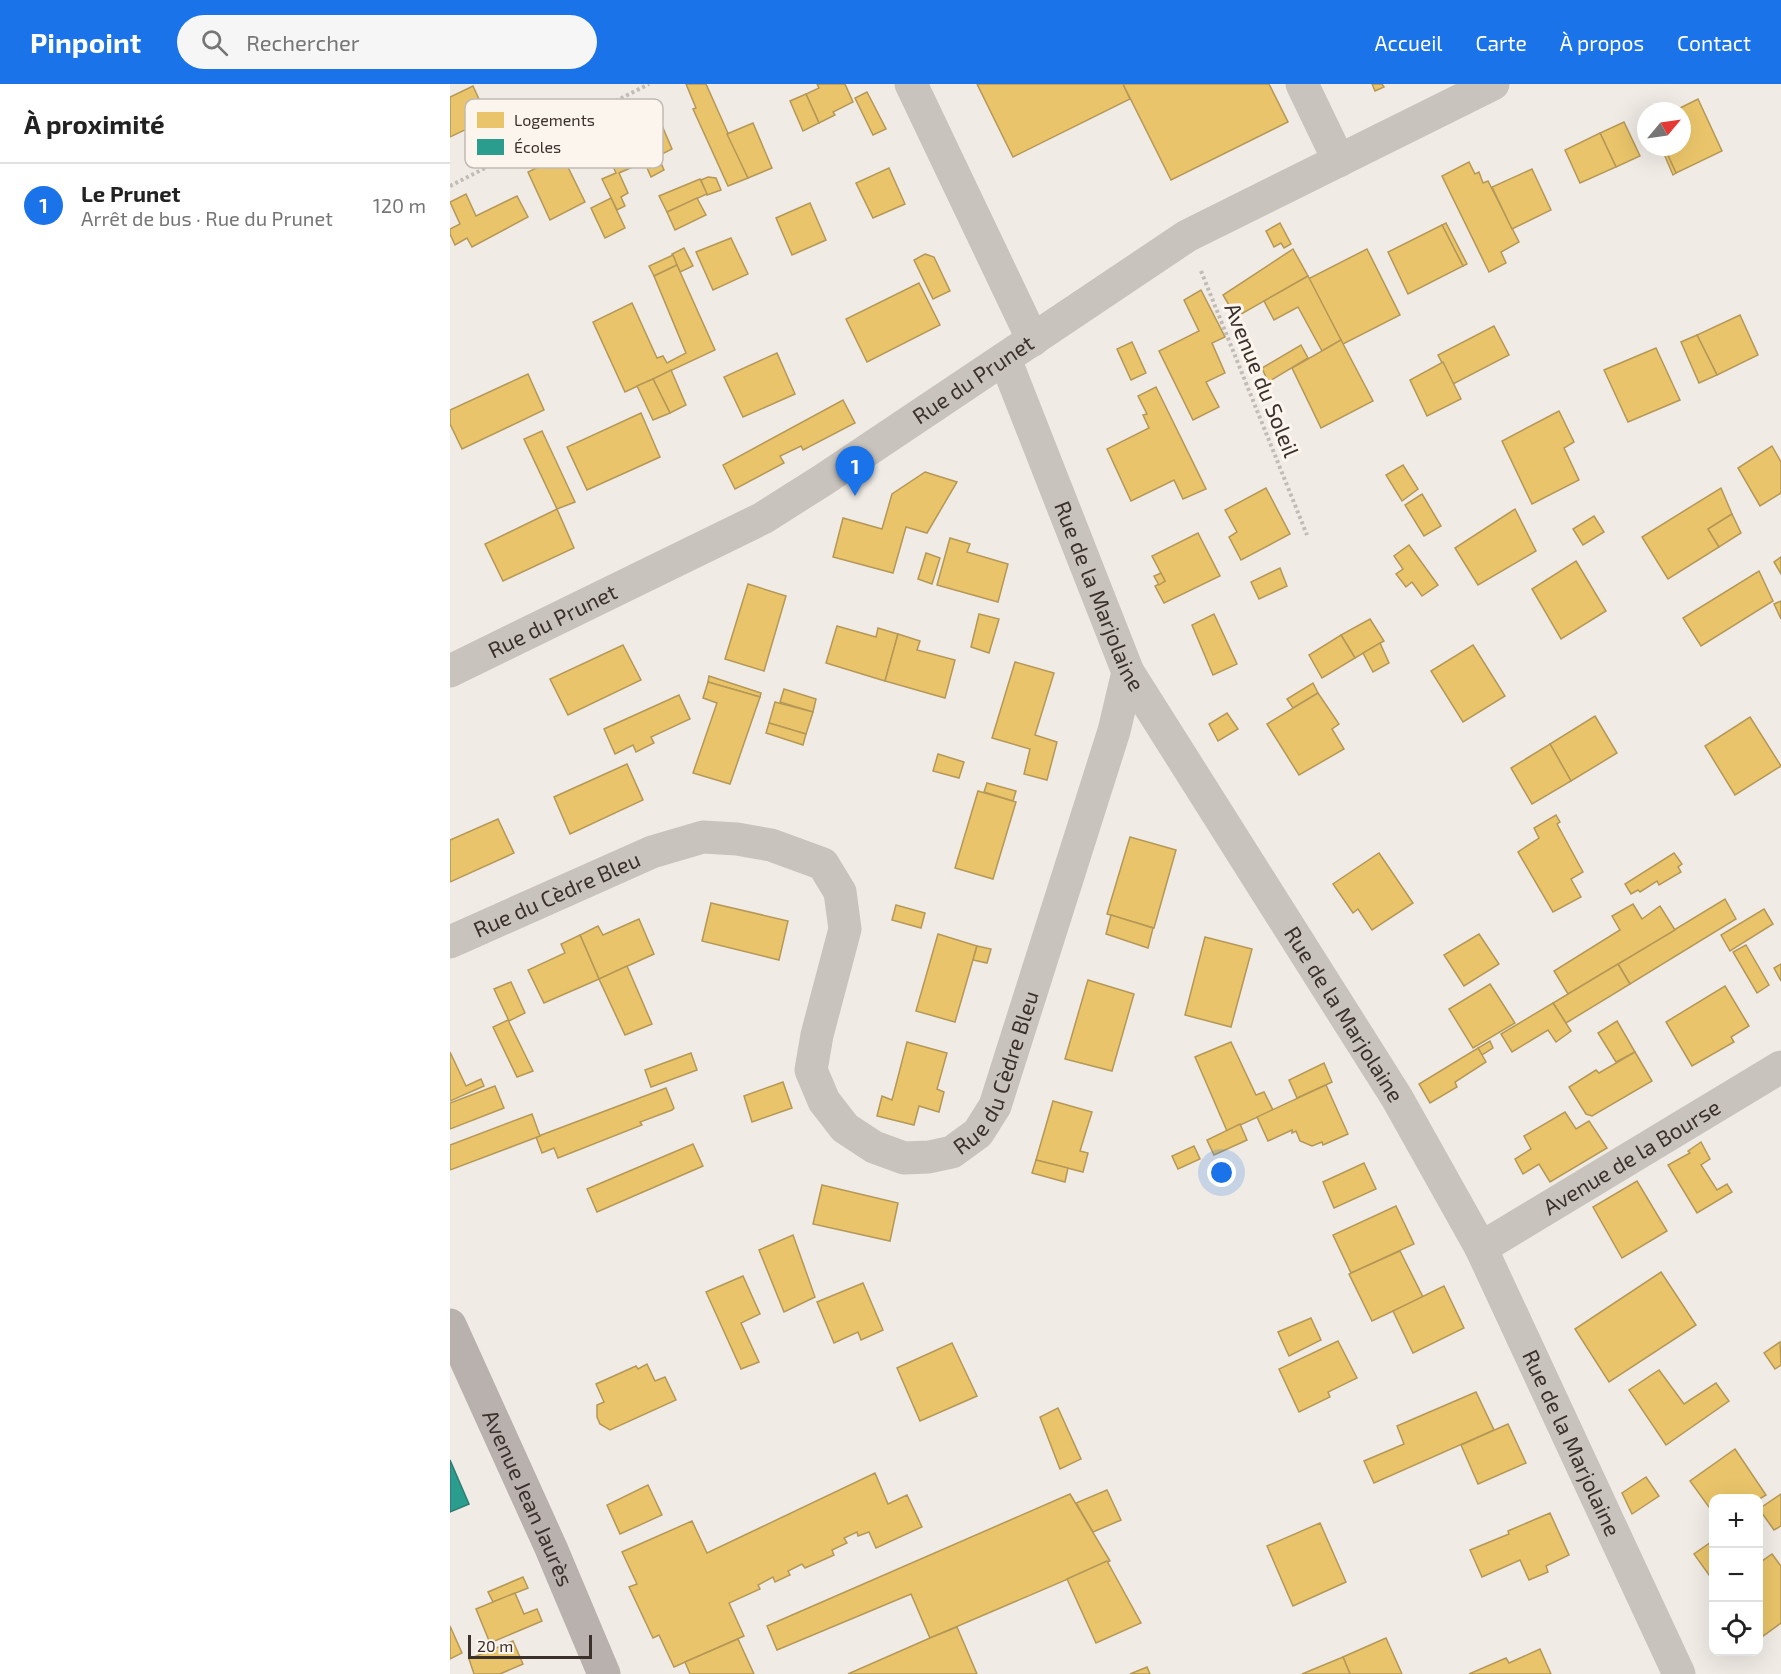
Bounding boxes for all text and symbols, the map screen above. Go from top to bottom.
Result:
search box [177,15,597,69]
text: Pinpoint [30,25,141,59]
icon: search [198,26,231,59]
text: Rechercher [246,29,360,55]
text: Accueil [1374,30,1443,55]
text: Carte [1476,30,1527,55]
text: À propos [1560,30,1644,55]
text: Contact [1677,30,1751,55]
legend [465,99,663,168]
north arrow [1637,102,1691,156]
text: À proximité [24,108,165,139]
text: Logements [514,110,595,129]
text: Écoles [514,137,561,156]
text: Le Prunet [81,180,181,206]
text: 1 [39,193,48,217]
text: 120 m [373,193,426,217]
text: Arrêt de bus · Rue du Prunet [81,206,333,230]
street label: Avenue du Soleil [1220,299,1306,461]
street label: Rue du Prunet [907,329,1038,428]
pin: 1 [836,446,874,496]
street label: Rue de la Marjolaine [1050,497,1151,695]
street label: Rue du Prunet [483,578,621,663]
street label: Rue du Cèdre Bleu [469,845,644,942]
street label: Rue de la Marjolaine [1280,921,1410,1106]
street label: Rue du Cèdre Bleu [947,987,1043,1159]
street label: Avenue de la Bourse [1538,1093,1724,1220]
your location [1207,1158,1236,1187]
street label: Rue de la Marjolaine [1518,1345,1627,1540]
street label: Avenue Jean Jaurès [478,1405,580,1590]
map controls [1709,1494,1763,1656]
button: + [1709,1494,1763,1548]
button: − [1709,1548,1763,1602]
button: locate [1709,1602,1763,1656]
scale bar [468,1632,592,1660]
text: 20 m [477,1636,513,1655]

